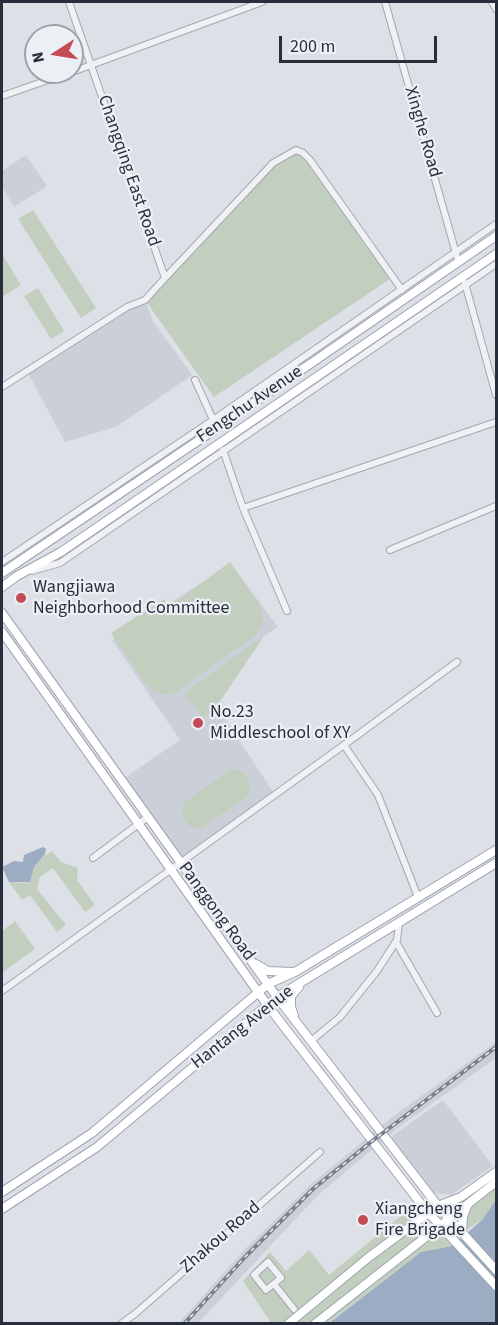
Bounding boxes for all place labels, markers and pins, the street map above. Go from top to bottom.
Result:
place label: Wangjiawa Neighborhood Committee [33,577,229,620]
marker: Wangjiawa Neighborhood Committee [14,591,28,605]
place label: No.23 Middleschool of XY [210,702,351,744]
marker: No.23 Middleschool of XY [191,716,205,730]
place label: Xiangcheng Fire Brigade [375,1199,465,1242]
marker: Xiangcheng Fire Brigade [356,1213,370,1227]

